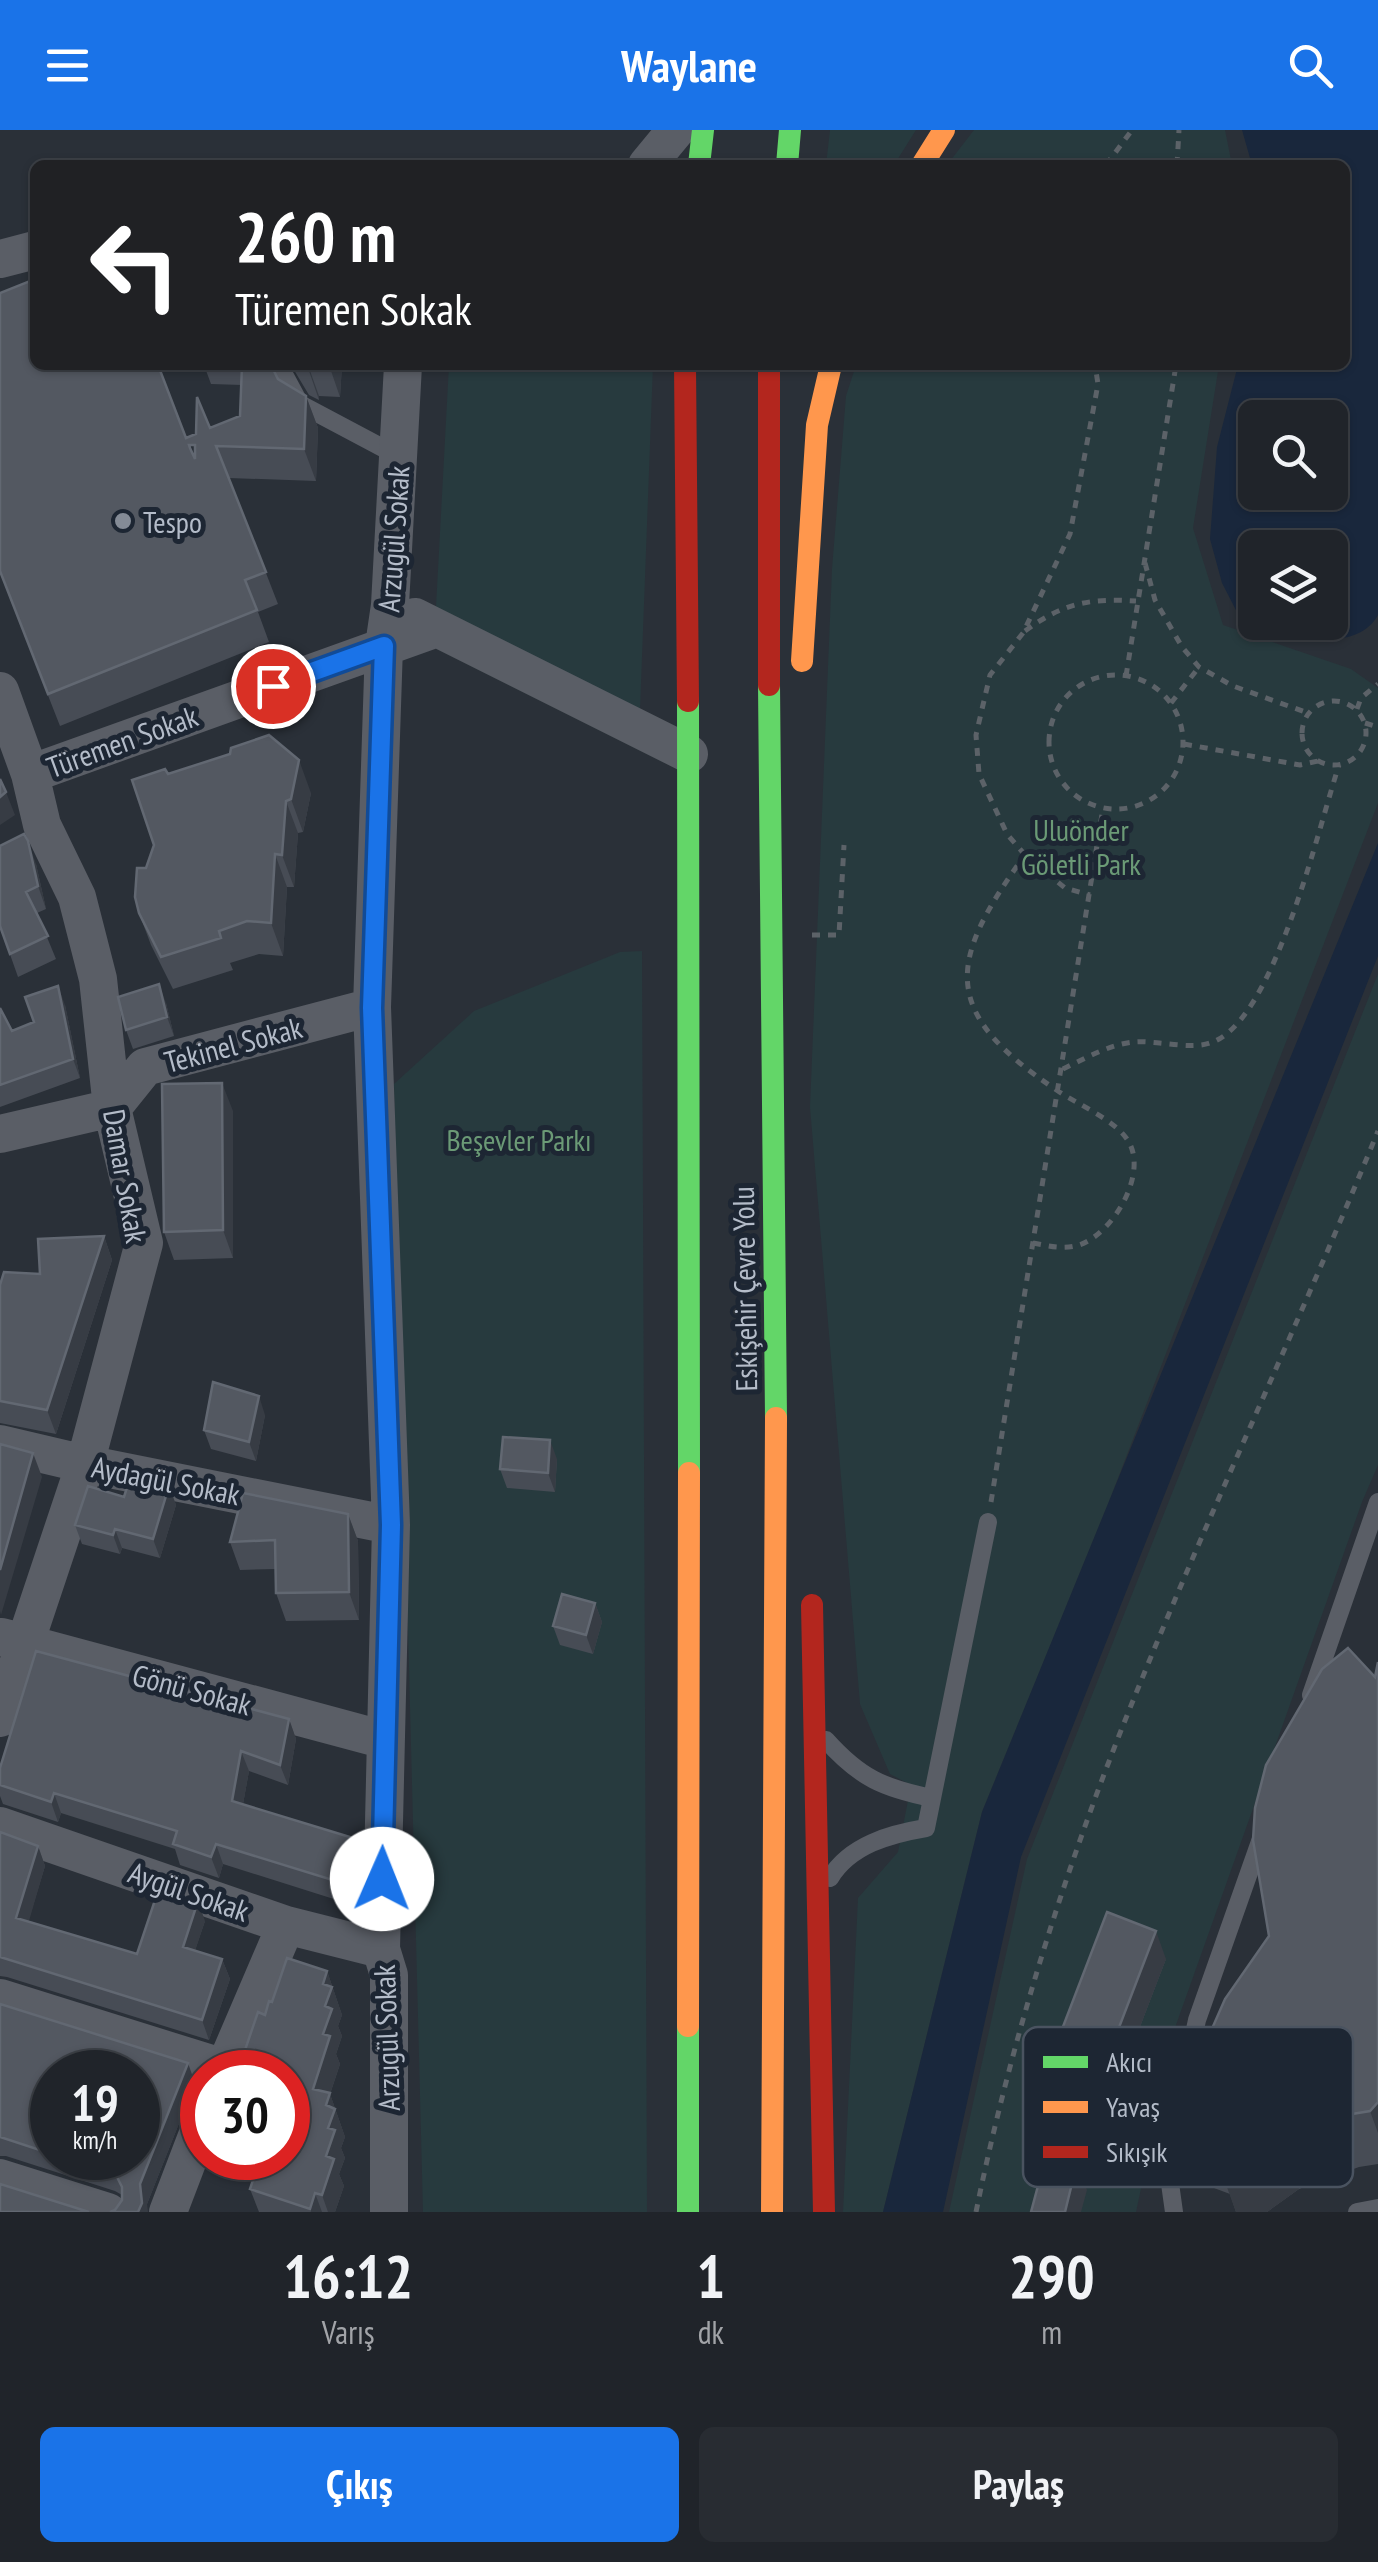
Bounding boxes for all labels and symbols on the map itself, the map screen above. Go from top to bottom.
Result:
street label: Arzugül Sokak [368,464,418,614]
place label: Tespo [143,502,202,541]
marker: Tespo [112,510,134,532]
pin [231,644,316,729]
street label: Türemen Sokak [41,696,203,786]
park label: Uluönder Göletli Park [1021,810,1141,883]
street label: Tekinel Sokak [160,1007,306,1081]
street label: Damar Sokak [95,1106,157,1246]
park label: Beşevler Parkı [446,1120,592,1159]
street label: Eskişehir Çevre Yolu [723,1186,765,1392]
street label: Aydagül Sokak [89,1447,244,1514]
street label: Gönü Sokak [128,1654,256,1724]
position arrow [330,1827,434,1931]
street label: Aygül Sokak [124,1852,255,1930]
street label: Arzugül Sokak [364,1964,408,2112]
legend [1023,2027,1353,2187]
text: Akıcı [1106,2043,1152,2080]
speed limit sign: 30 [180,2050,310,2180]
text: Yavaş [1106,2088,1160,2125]
text: Sıkışık [1106,2133,1168,2170]

